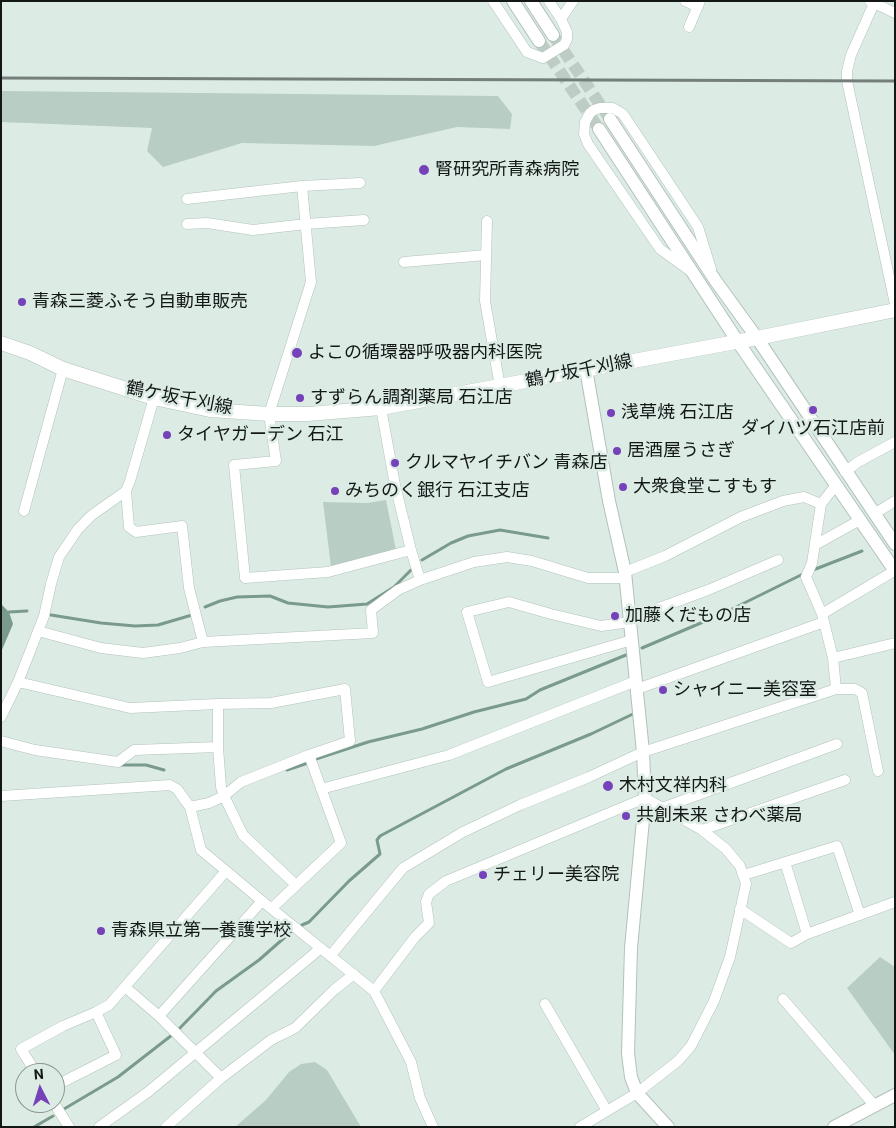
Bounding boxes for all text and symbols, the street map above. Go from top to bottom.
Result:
place label: 腎研究所青森病院 [435,159,579,181]
marker: 腎研究所青森病院 [417,163,431,177]
place label: 青森三菱ふそう自動車販売 [32,291,248,313]
marker: 青森三菱ふそう自動車販売 [16,296,28,308]
place label: よこの循環器呼吸器内科医院 [308,342,542,364]
marker: よこの循環器呼吸器内科医院 [290,346,304,360]
street label: 鶴ケ坂千刈線 [524,351,634,393]
street label: 鶴ケ坂千刈線 [124,378,234,420]
place label: すずらん調剤薬局 石江店 [310,387,512,409]
marker: すずらん調剤薬局 石江店 [294,392,306,404]
place label: 浅草焼 石江店 [621,402,733,424]
marker: ダイハツ石江店前 [807,404,819,416]
marker: 浅草焼 石江店 [605,407,617,419]
place label: ダイハツ石江店前 [741,418,885,440]
place label: タイヤガーデン 石江 [177,424,343,446]
marker: タイヤガーデン 石江 [161,429,173,441]
place label: 居酒屋うさぎ [627,440,735,462]
marker: 居酒屋うさぎ [611,445,623,457]
place label: クルマヤイチバン 青森店 [405,452,607,474]
marker: クルマヤイチバン 青森店 [389,457,401,469]
place label: 大衆食堂こすもす [633,476,777,498]
place label: みちのく銀行 石江支店 [345,480,529,502]
marker: 大衆食堂こすもす [617,481,629,493]
marker: みちのく銀行 石江支店 [329,485,341,497]
place label: 加藤くだもの店 [625,605,751,627]
marker: 加藤くだもの店 [609,610,621,622]
place label: シャイニー美容室 [673,679,817,701]
marker: シャイニー美容室 [657,684,669,696]
place label: 木村文祥内科 [619,775,727,797]
marker: 木村文祥内科 [601,779,615,793]
place label: 共創未来 さわべ薬局 [636,805,802,827]
marker: 共創未来 さわべ薬局 [620,810,632,822]
place label: チェリー美容院 [493,864,619,886]
marker: チェリー美容院 [477,869,489,881]
place label: 青森県立第一養護学校 [111,920,291,942]
marker: 青森県立第一養護学校 [95,925,107,937]
north arrow [15,1063,65,1113]
text: N [33,1066,44,1082]

